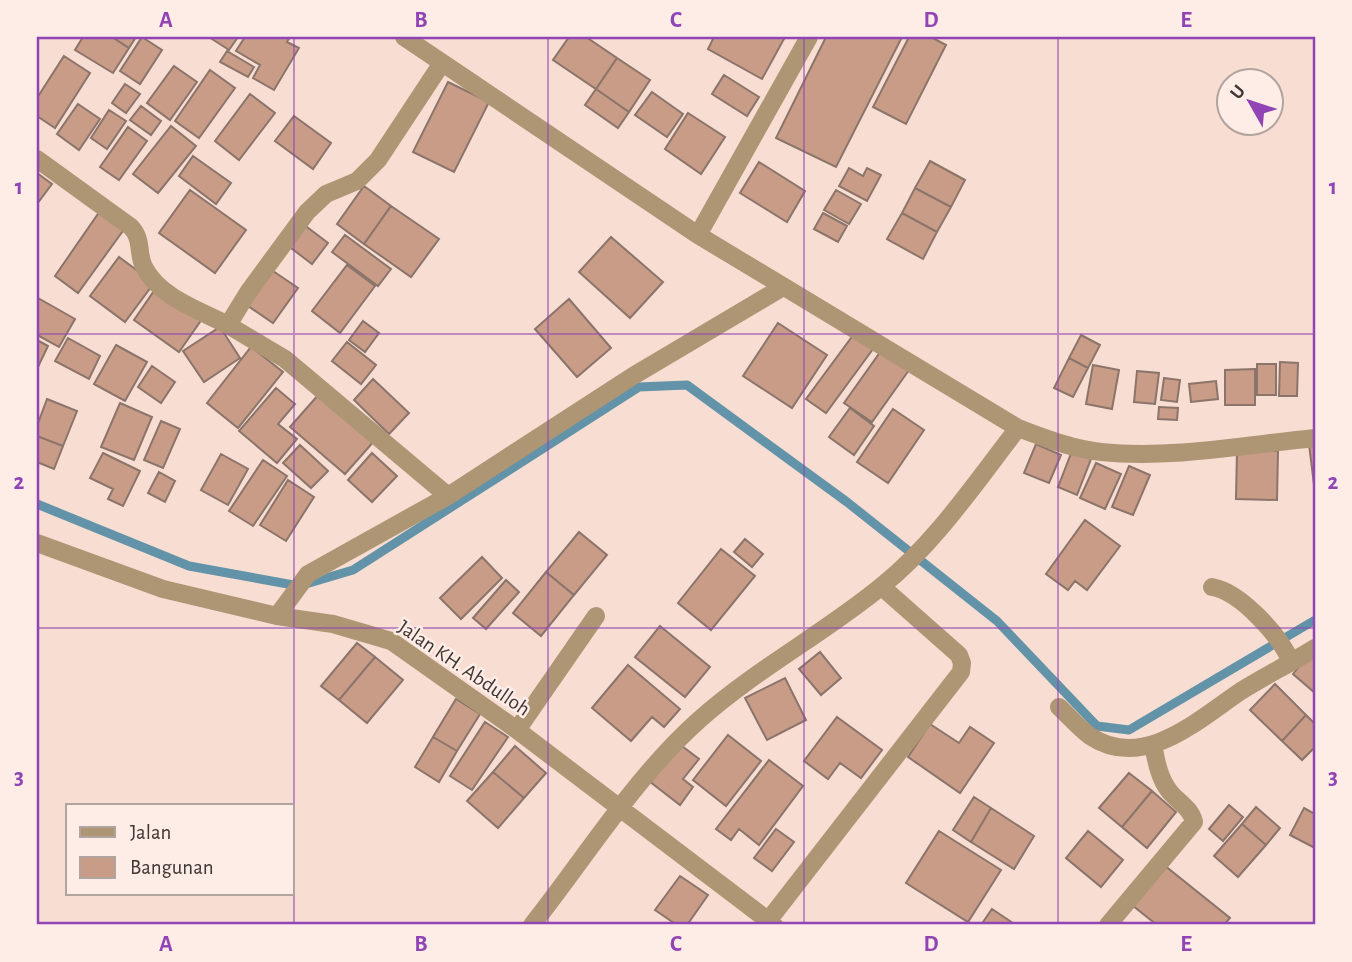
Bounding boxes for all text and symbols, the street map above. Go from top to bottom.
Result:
text: A [159,9,173,32]
text: B [414,9,428,32]
text: C [670,9,682,32]
text: D [923,9,939,32]
text: E [1180,9,1192,32]
north arrow [1216,66,1286,136]
text: U [1227,82,1249,103]
text: 1 [15,176,23,199]
text: 1 [1329,176,1337,199]
text: 2 [14,471,25,494]
text: 2 [1328,471,1339,494]
street label: Jalan KH. Abdulloh [394,616,534,720]
text: 3 [14,766,24,789]
text: 3 [1328,766,1338,789]
legend [66,804,294,895]
text: Jalan [130,822,171,843]
text: Bangunan [130,857,214,878]
text: A [159,933,173,956]
text: B [414,933,428,956]
text: C [670,933,682,956]
text: D [923,933,939,956]
text: E [1180,933,1192,956]

